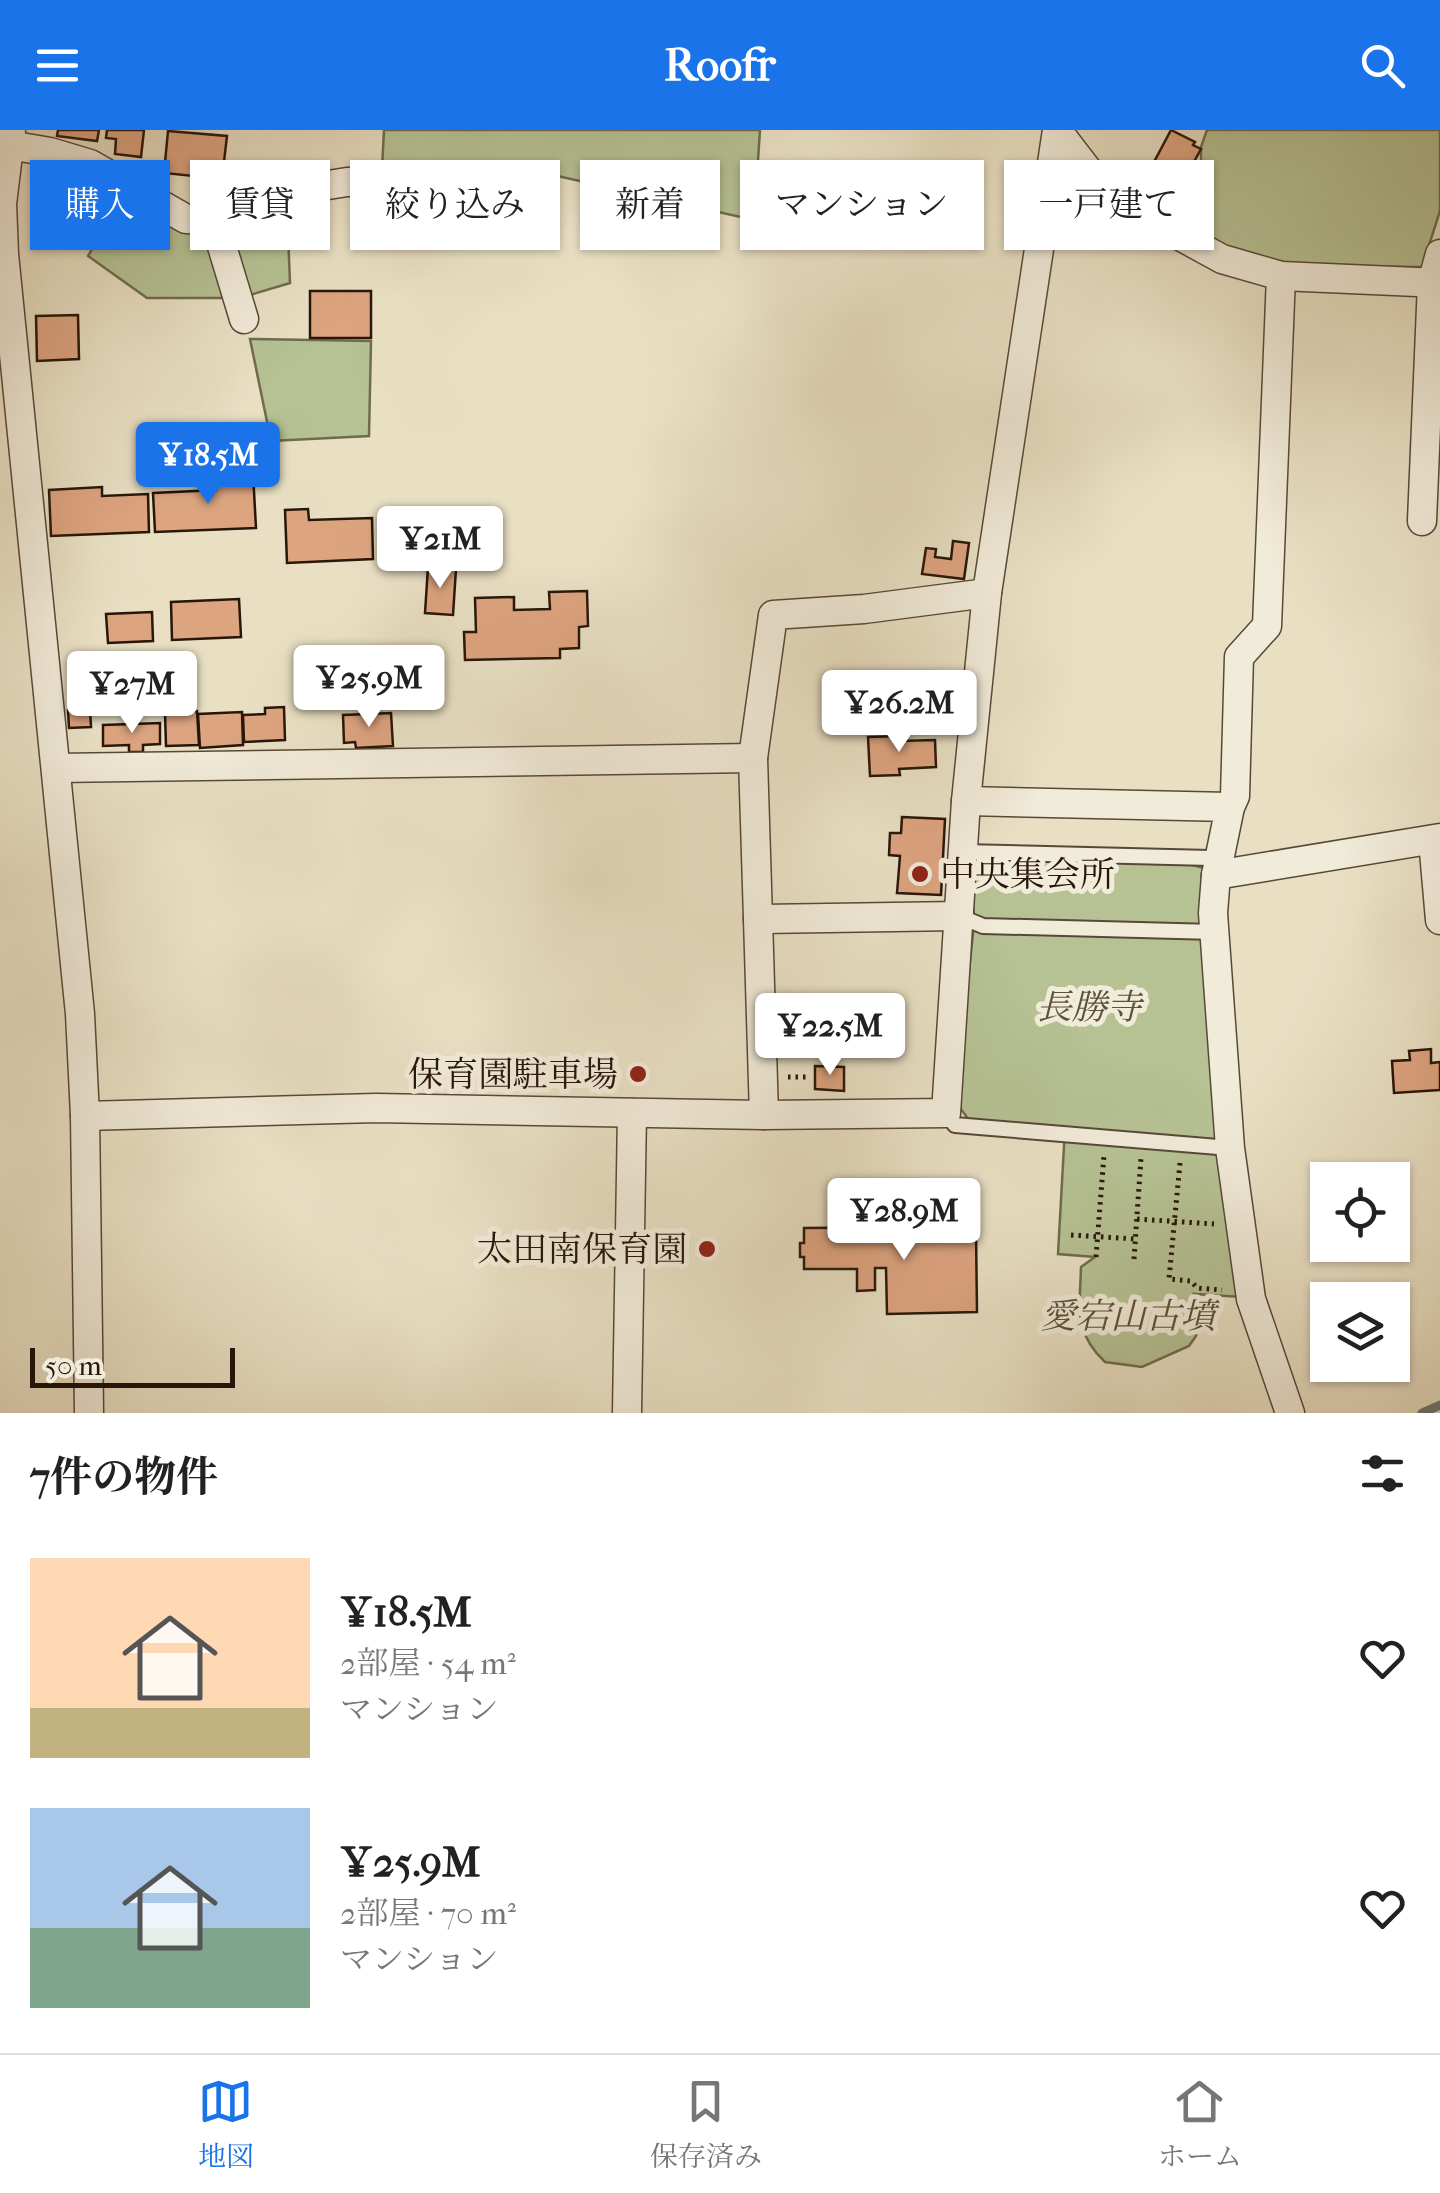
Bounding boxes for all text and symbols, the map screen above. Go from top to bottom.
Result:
icon: menu [30,38,85,93]
icon: search [1355,38,1410,93]
text: Roofr [664,39,776,92]
chip: 購入 [30,160,170,250]
chip: 賃貸 [190,160,330,250]
chip: 絞り込み [350,160,560,250]
chip: 新着 [580,160,720,250]
chip: マンション [740,160,984,250]
chip: 一戸建て [1004,160,1214,250]
pin: ¥18.5M [127,422,289,507]
text: ¥18.5M [158,436,258,473]
pin: ¥21M [381,506,499,591]
text: ¥21M [399,520,481,557]
pin: ¥25.9M [288,645,450,730]
pin: ¥27M [73,651,191,736]
text: ¥25.9M [316,659,422,696]
text: ¥27M [89,665,175,702]
pin: ¥26.2M [818,670,980,755]
text: ¥26.2M [844,684,954,721]
place label: 中央集会所 [940,854,1115,895]
marker: 中央集会所 [909,863,931,885]
park label: 長勝寺 [1036,987,1144,1028]
pin: ¥22.5M [749,993,911,1078]
text: ¥22.5M [777,1007,883,1044]
place label: 保育園駐車場 [408,1054,618,1095]
marker: 保育園駐車場 [627,1063,649,1085]
map controls [1310,1162,1410,1382]
button: locate [1310,1162,1410,1262]
pin: ¥28.9M [823,1178,985,1263]
text: ¥28.9M [849,1192,959,1229]
place label: 太田南保育園 [477,1229,687,1270]
marker: 太田南保育園 [696,1238,718,1260]
button: layers [1310,1282,1410,1382]
park label: 愛宕山古墳 [1040,1296,1220,1337]
scale bar [30,1343,235,1388]
text: 50 m [45,1349,102,1382]
icon: filters [1355,1446,1410,1501]
text: 7件の物件 [30,1453,218,1502]
text: ¥18.5M [340,1588,472,1637]
icon: home [110,1598,230,1718]
icon: heart [1355,1631,1410,1686]
text: 2部屋 · 54 m² [340,1645,516,1682]
text: マンション [340,1691,499,1728]
text: ¥25.9M [340,1838,480,1887]
icon: home [110,1848,230,1968]
icon: heart [1355,1881,1410,1936]
text: 2部屋 · 70 m² [340,1895,516,1932]
text: マンション [340,1941,499,1978]
tab: 地図 [198,2074,254,2174]
tab: 保存済み [650,2074,762,2174]
tab: ホーム [1158,2074,1242,2174]

